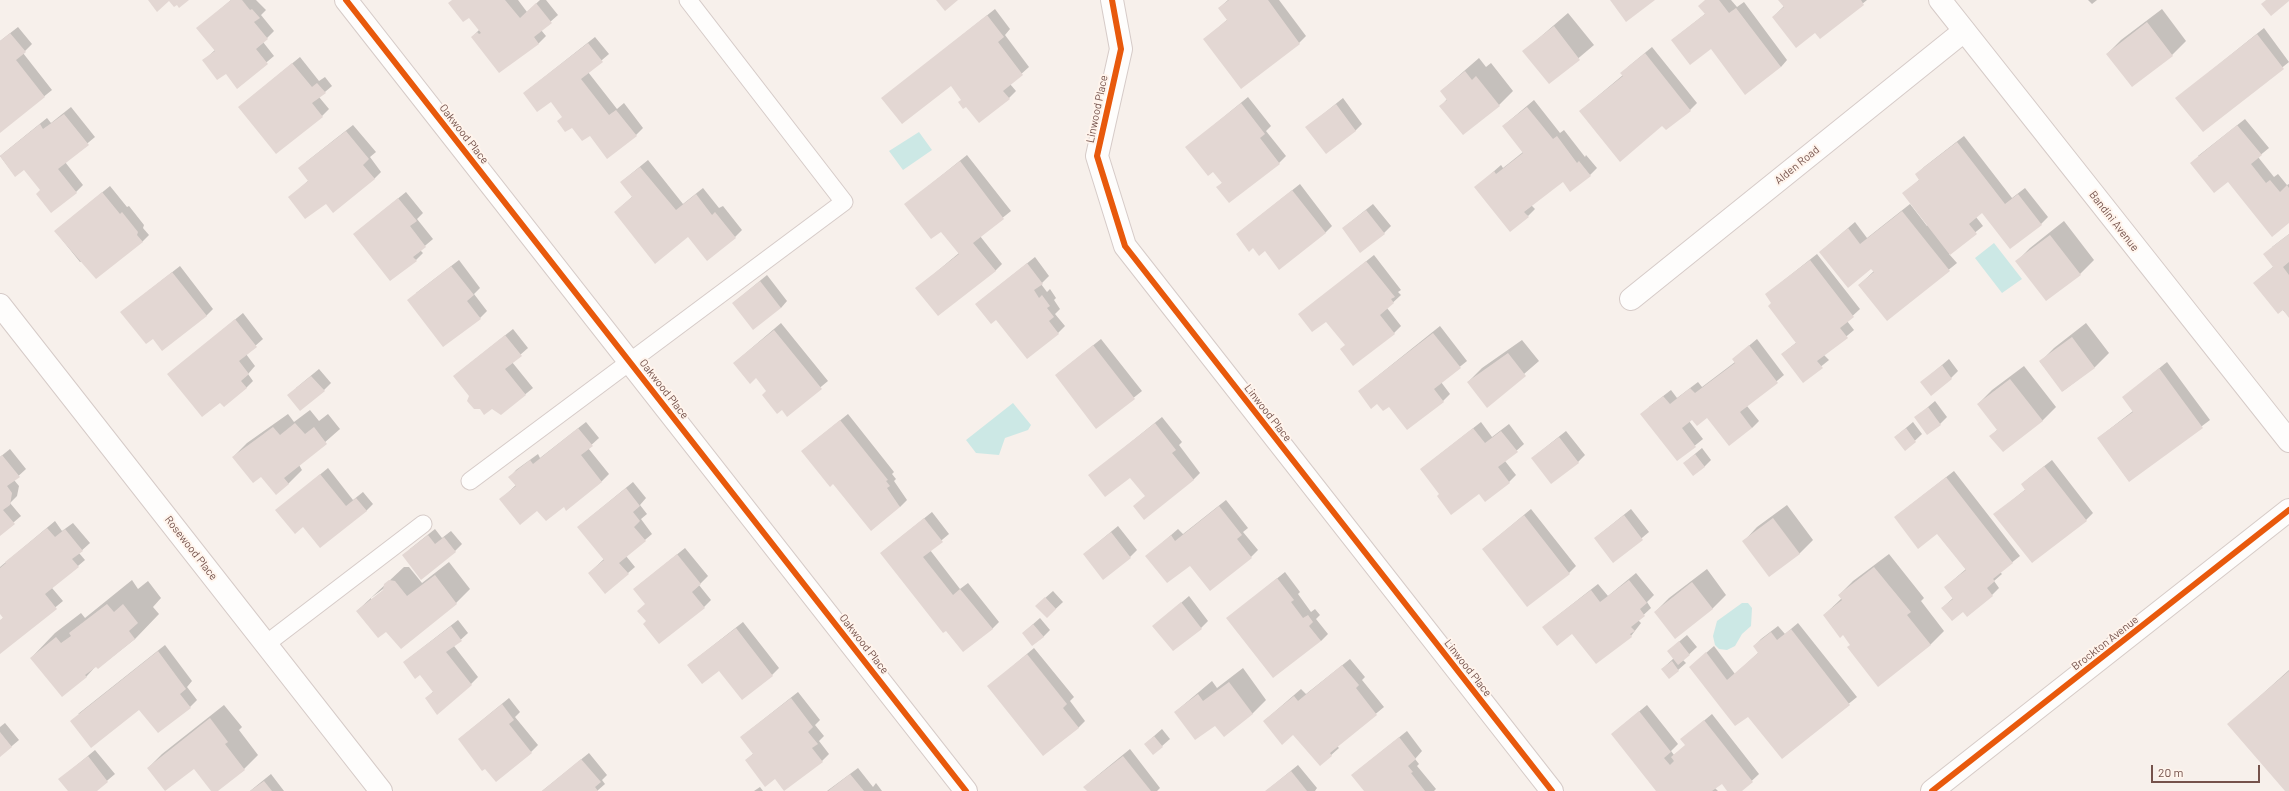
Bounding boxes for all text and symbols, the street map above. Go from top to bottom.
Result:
street label: Linwood Place [1083,74,1111,144]
street label: Oakwood Place [437,102,491,166]
street label: Alden Road [1772,143,1822,187]
street label: Bandini Avenue [2086,188,2142,254]
street label: Oakwood Place [637,357,691,421]
street label: Linwood Place [1242,382,1294,444]
street label: Rosewood Place [162,513,220,583]
street label: Oakwood Place [837,612,891,676]
street label: Brockton Avenue [2069,613,2141,673]
street label: Linwood Place [1442,637,1494,699]
scale bar [2153,757,2262,783]
text: 20 m [2158,765,2184,779]

